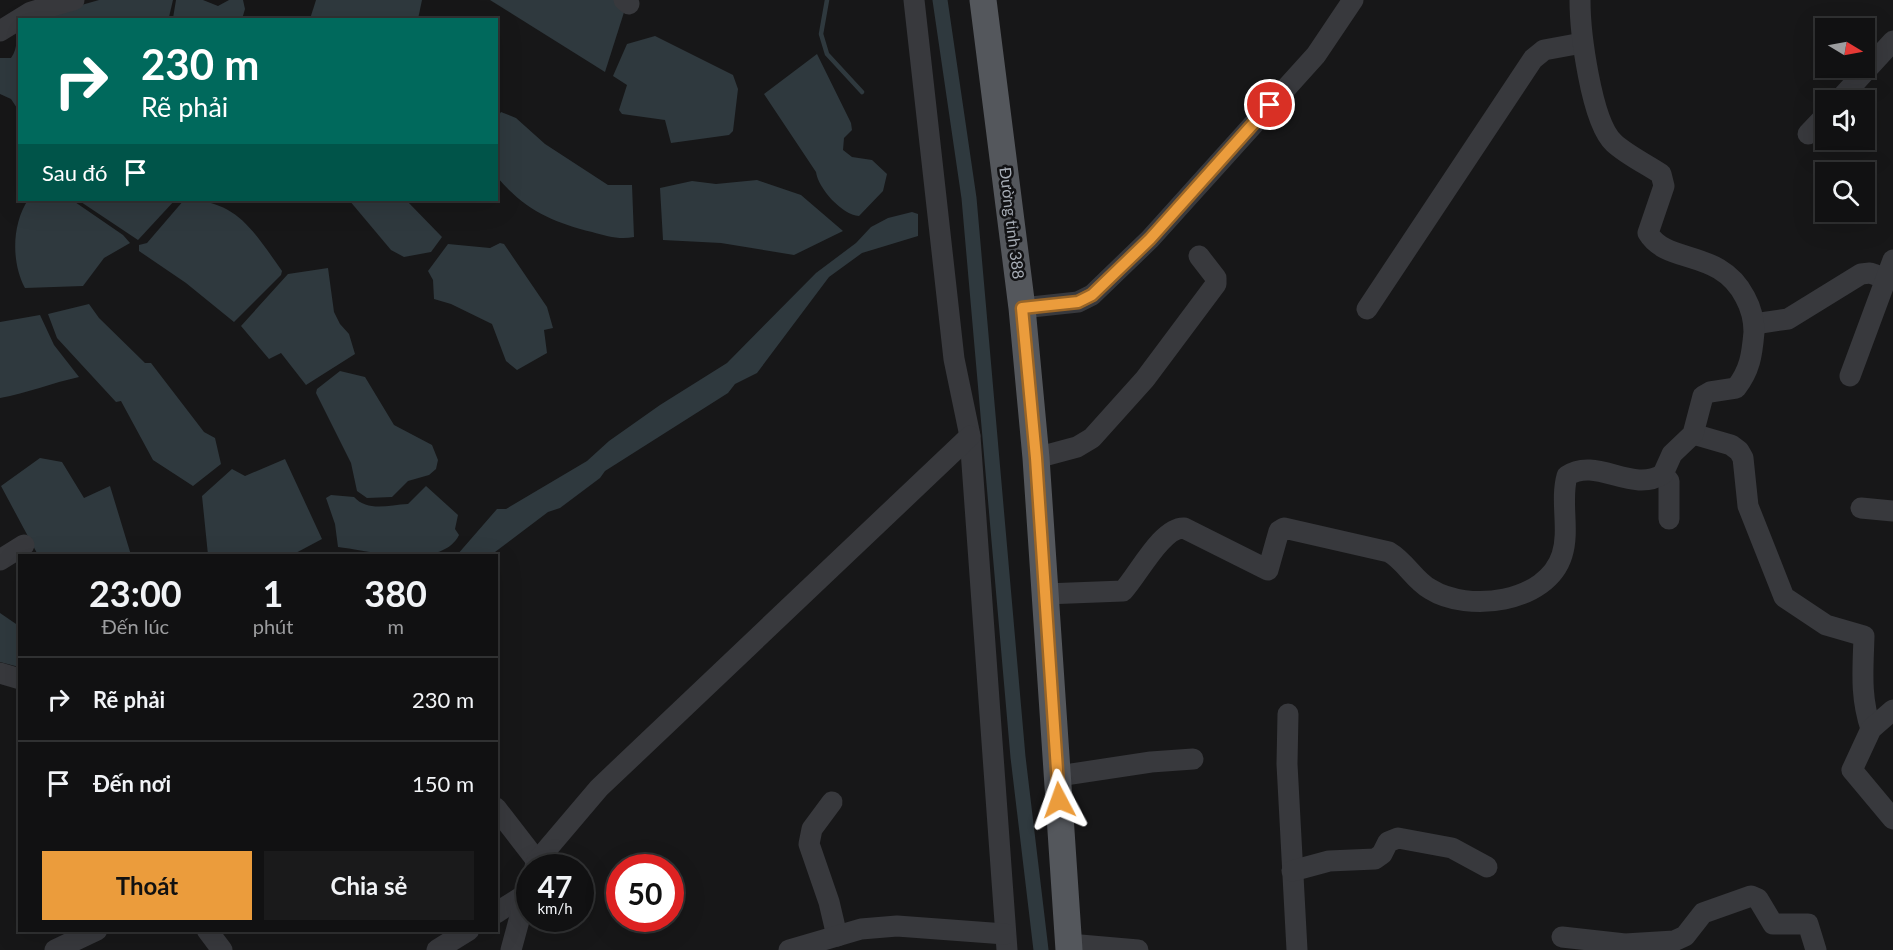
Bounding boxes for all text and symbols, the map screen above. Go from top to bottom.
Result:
north arrow [1815,18,1875,78]
map controls [1815,18,1875,222]
text: 230 m [141,39,259,89]
icon: right [42,42,120,120]
pin [1244,79,1295,130]
icon: arrive [1253,88,1286,121]
text: Rẽ phải [141,90,228,123]
button: sound [1815,90,1875,150]
icon: arrive [119,156,152,189]
text: Sau đó [42,159,107,186]
button: search [1815,162,1875,222]
street label: Đường tỉnh 388 [996,166,1029,280]
text: 23:00 [89,571,182,615]
text: 1 [263,571,284,615]
text: 380 [364,571,427,615]
text: Đến lúc [102,614,169,638]
text: phút [253,614,293,638]
text: m [387,614,404,638]
icon: right [42,683,75,716]
text: Rẽ phải [93,686,165,713]
text: 230 m [412,686,474,713]
icon: arrive [42,767,75,800]
position arrow [1027,768,1091,832]
text: Đến nơi [93,770,171,797]
text: 150 m [412,770,474,797]
button: Thoát [42,851,252,920]
button: Chia sẻ [264,851,474,920]
speed limit sign: 50 [606,854,684,932]
text: 47 [538,868,572,904]
text: km/h [537,899,573,917]

